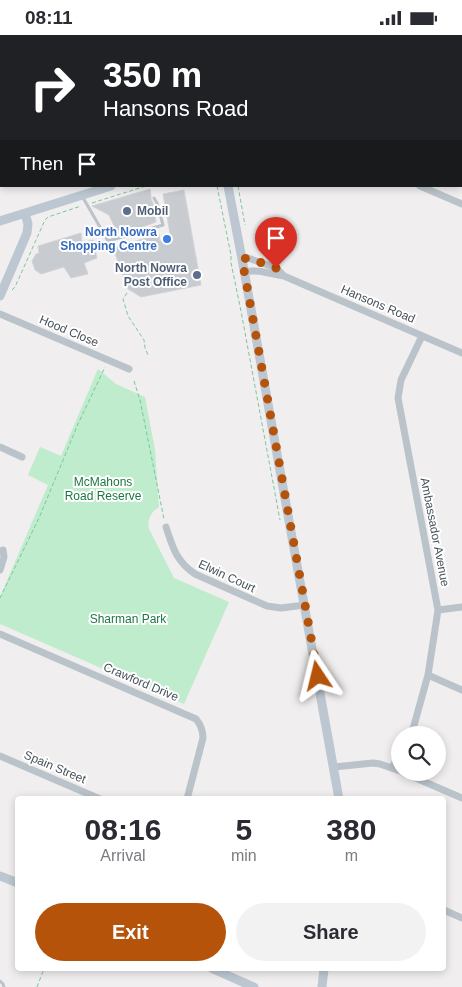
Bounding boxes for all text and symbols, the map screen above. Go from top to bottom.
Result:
text: 08:11 [25,7,73,28]
icon: right [20,55,85,120]
text: 350 m [103,55,202,94]
text: Hansons Road [103,96,249,121]
icon: arrive [73,150,101,178]
text: Then [20,153,63,174]
place label: Mobil [137,204,168,218]
marker: Mobil [121,205,133,217]
pin [255,217,297,268]
icon: arrive [262,224,290,252]
place label: North Nowra Shopping Centre [60,225,157,253]
marker: North Nowra Shopping Centre [161,233,173,245]
place label: North Nowra Post Office [115,261,187,289]
marker: North Nowra Post Office [191,269,203,281]
street label: Hansons Road [339,282,417,326]
street label: Hood Close [37,312,101,350]
park label: McMahons Road Reserve [65,475,142,503]
street label: Ambassador Avenue [418,476,452,588]
street label: Elwin Court [196,557,258,596]
park label: Sharman Park [90,612,167,626]
position arrow [291,649,343,701]
street label: Crawford Drive [101,660,181,704]
map controls [391,726,446,781]
button: search [391,726,446,781]
street label: Spain Street [22,748,89,787]
text: 08:16 [85,813,161,846]
text: 5 [235,813,252,846]
text: 380 [326,813,376,846]
text: Arrival [100,847,146,864]
text: min [231,847,257,864]
text: m [345,847,358,864]
button: Exit [35,903,226,961]
button: Share [236,903,426,961]

